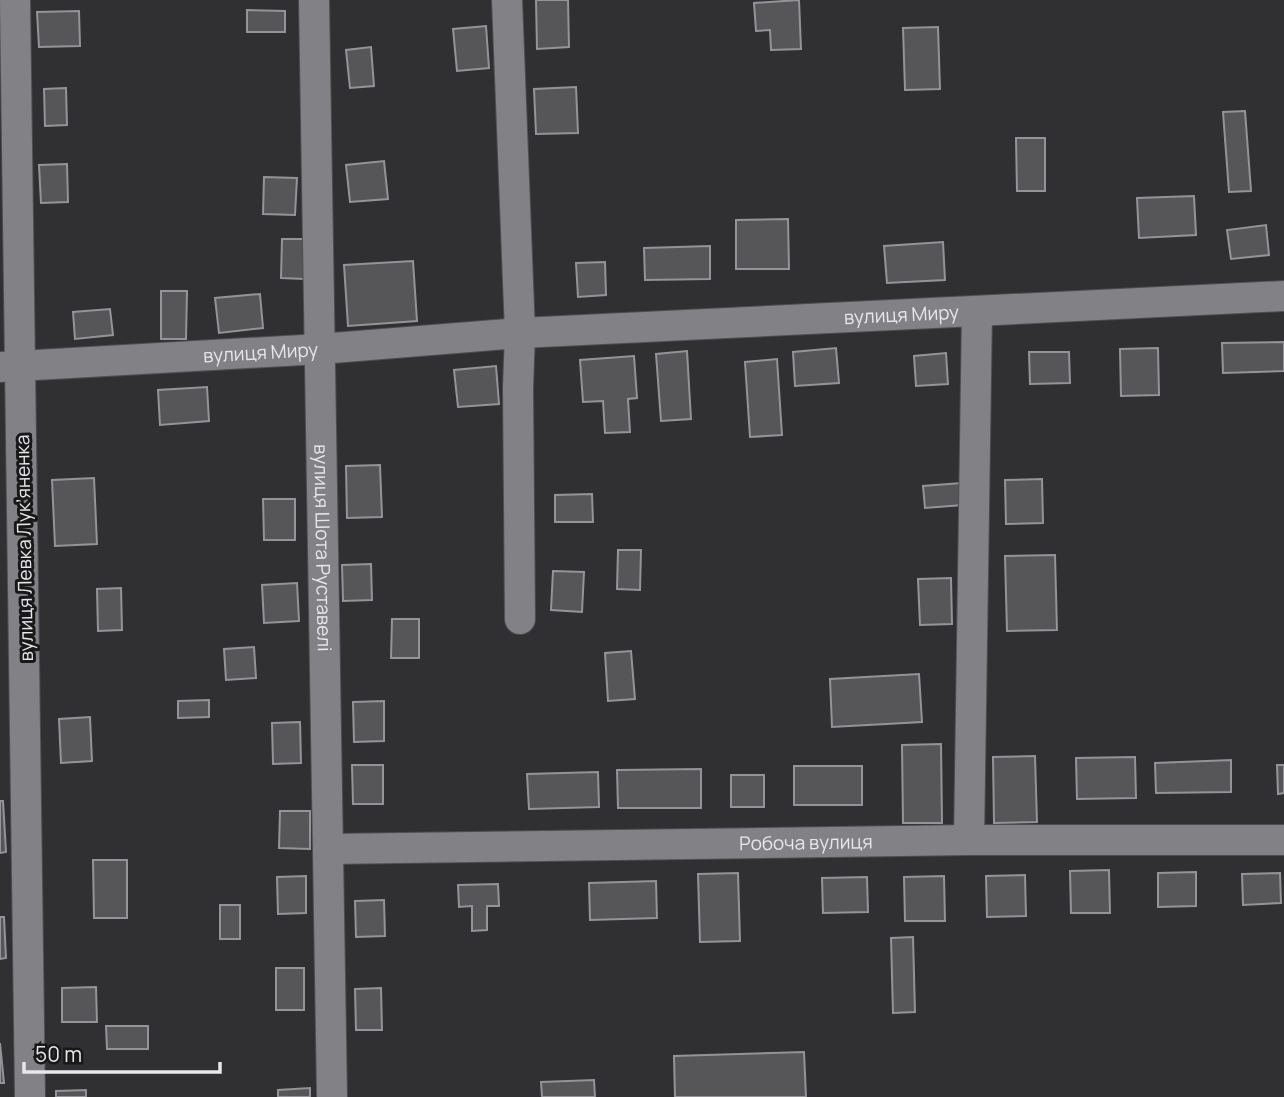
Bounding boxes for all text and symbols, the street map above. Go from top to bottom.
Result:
street label: вулиця Миру [843,299,960,330]
street label: вулиця Миру [202,336,319,369]
street label: вулиця Левка Лукʼяненка [9,434,39,662]
street label: вулиця Шота Руставелі [308,444,338,652]
street label: Робоча вулиця [739,828,873,856]
scale bar [24,1030,220,1074]
text: 50 m [35,1040,82,1068]

